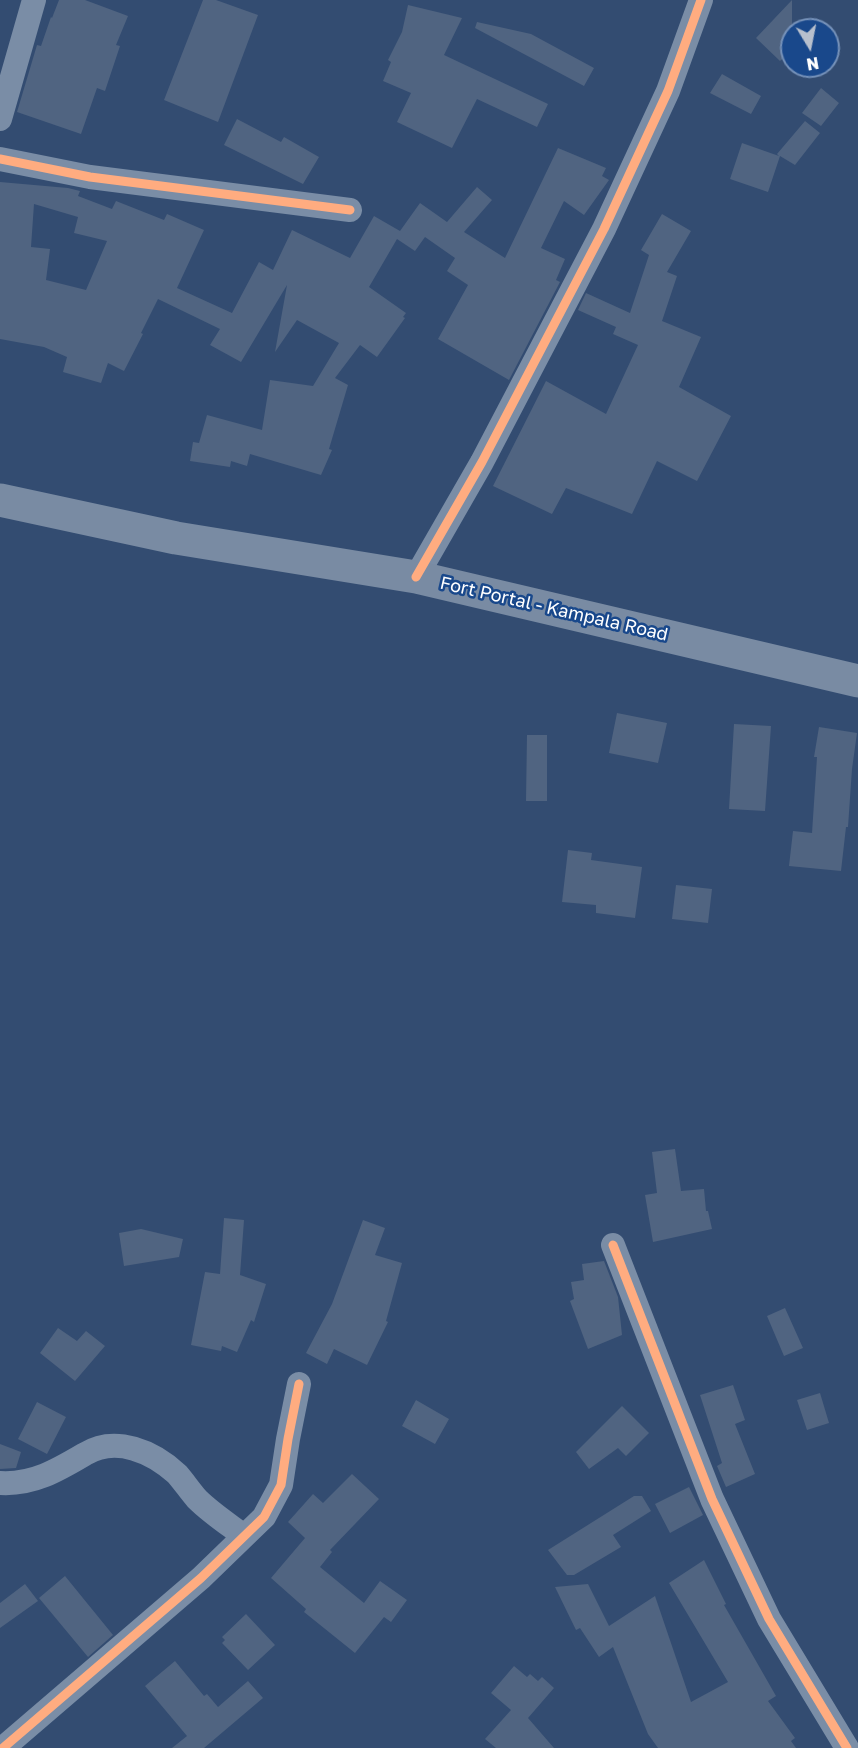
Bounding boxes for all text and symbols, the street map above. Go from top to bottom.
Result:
north arrow [780,18,840,78]
text: N [805,53,821,75]
street label: Fort Portal - Kampala Road [438,572,670,646]

